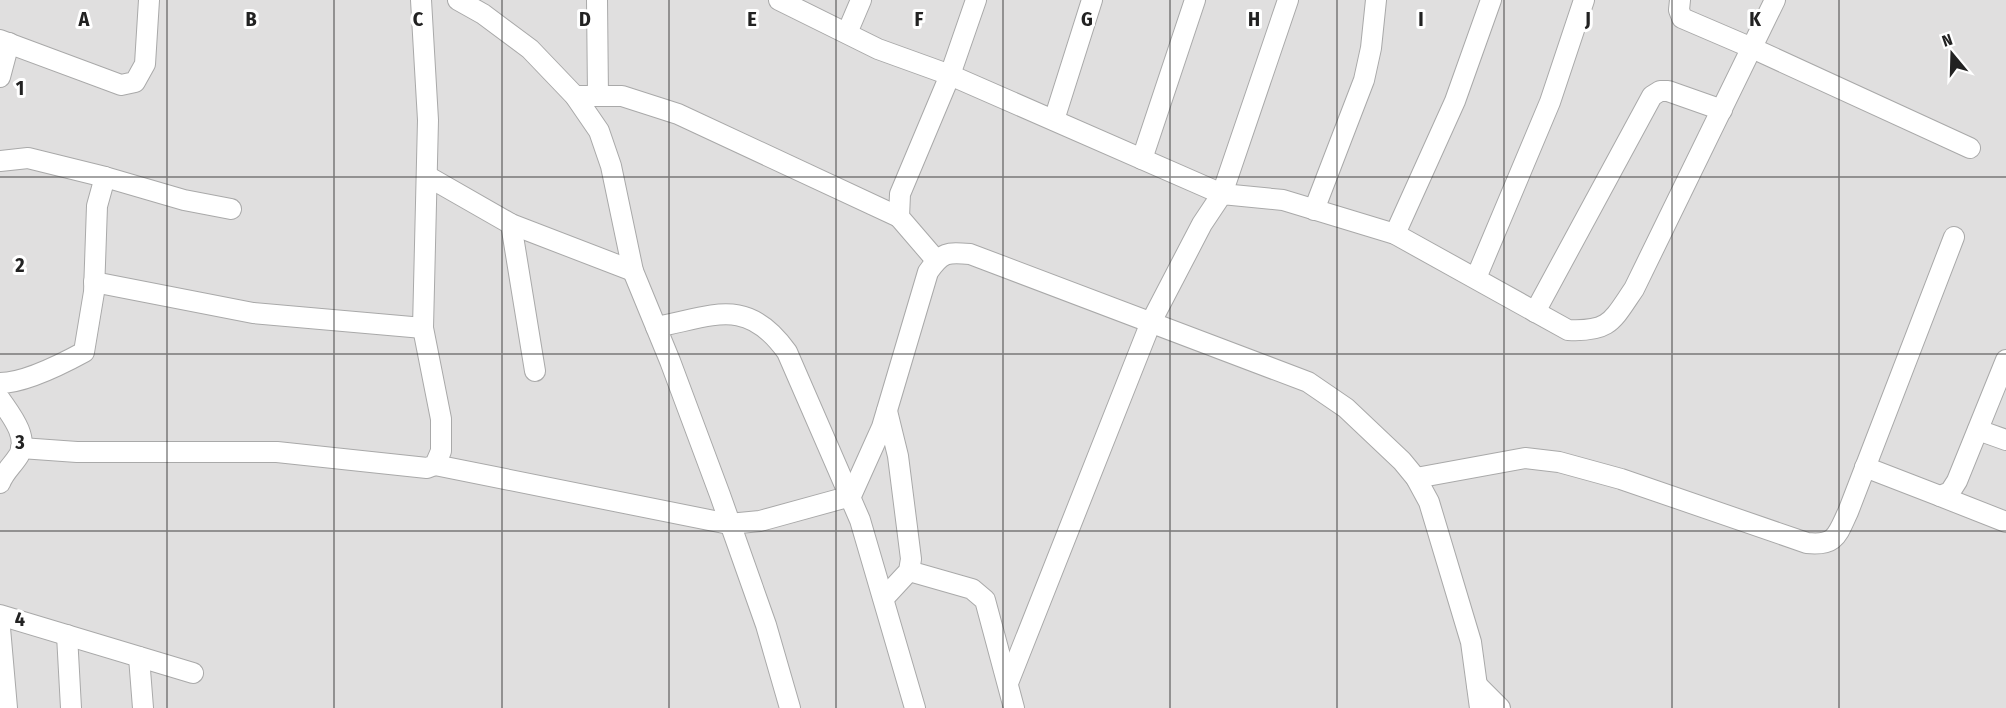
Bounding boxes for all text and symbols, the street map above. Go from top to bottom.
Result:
text: A [78,7,91,31]
text: B [245,7,257,31]
text: C [413,7,424,31]
text: D [579,7,591,31]
text: E [747,7,757,31]
text: F [915,7,924,31]
text: G [1081,7,1093,31]
text: H [1248,7,1260,31]
text: I [1418,7,1424,31]
text: J [1584,7,1591,31]
text: K [1749,7,1761,31]
north arrow [1922,24,1982,84]
text: N [1940,30,1955,51]
text: 1 [16,76,24,100]
text: 2 [14,253,25,277]
text: 3 [14,430,25,454]
text: 4 [15,607,25,631]

